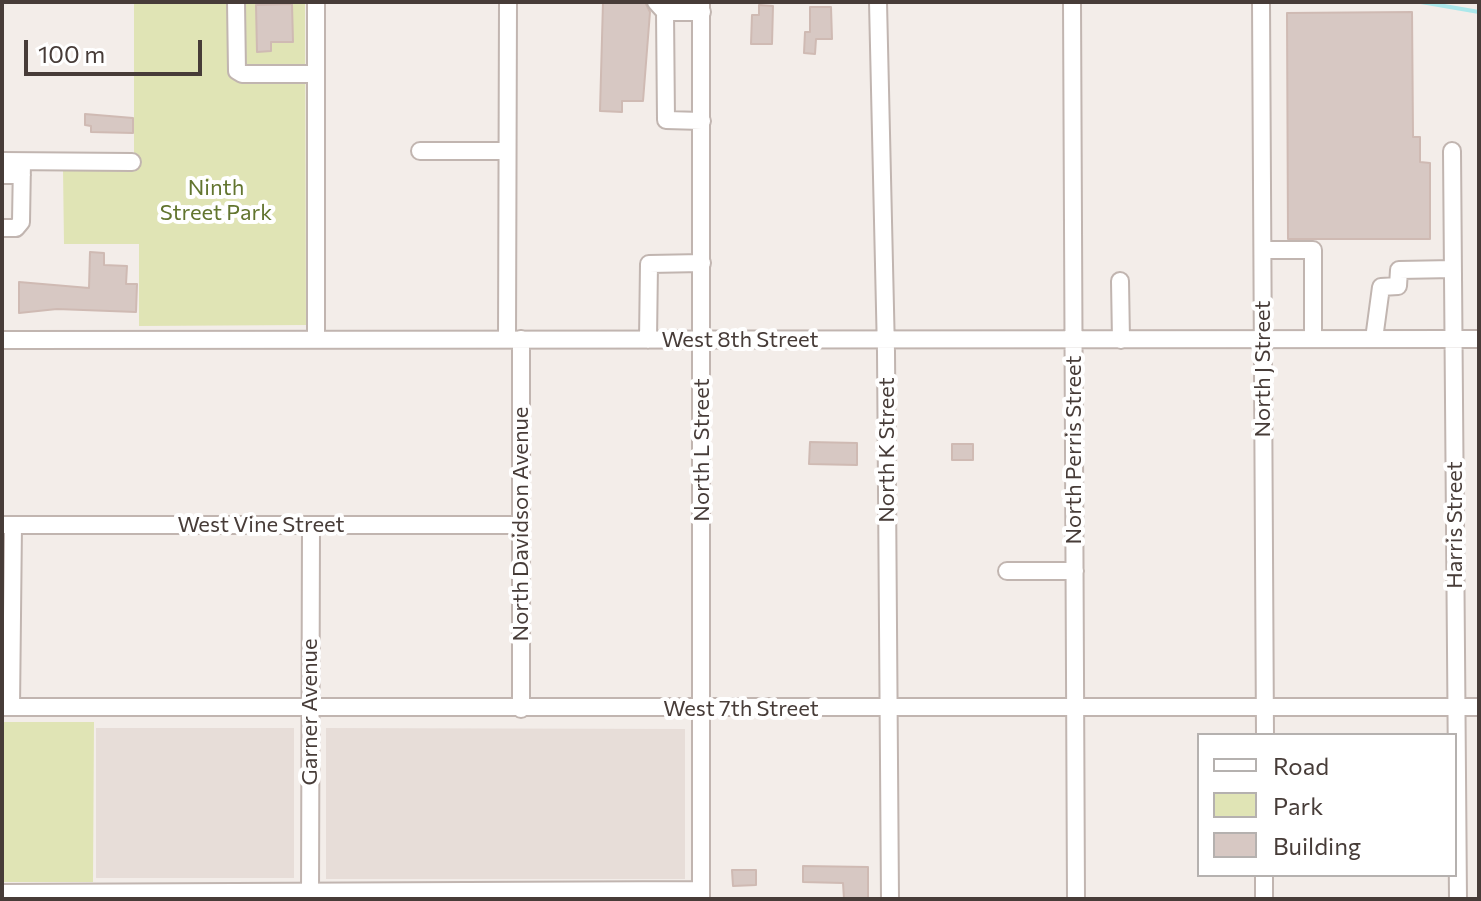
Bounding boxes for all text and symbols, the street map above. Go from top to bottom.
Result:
scale bar [28,24,206,74]
text: 100 m [38,39,105,68]
park label: Ninth Street Park [160,175,272,226]
street label: North J Street [1250,300,1276,438]
street label: West 8th Street [661,327,819,353]
street label: North Perris Street [1061,355,1087,545]
street label: North K Street [874,377,900,523]
street label: North L Street [689,378,715,522]
street label: North Davidson Avenue [508,407,534,641]
street label: Harris Street [1442,461,1468,589]
street label: West Vine Street [177,512,345,538]
street label: Garner Avenue [297,639,323,785]
street label: West 7th Street [663,696,819,722]
legend [1197,733,1457,877]
text: Road [1273,751,1329,780]
text: Park [1273,791,1323,820]
text: Building [1273,831,1361,860]

